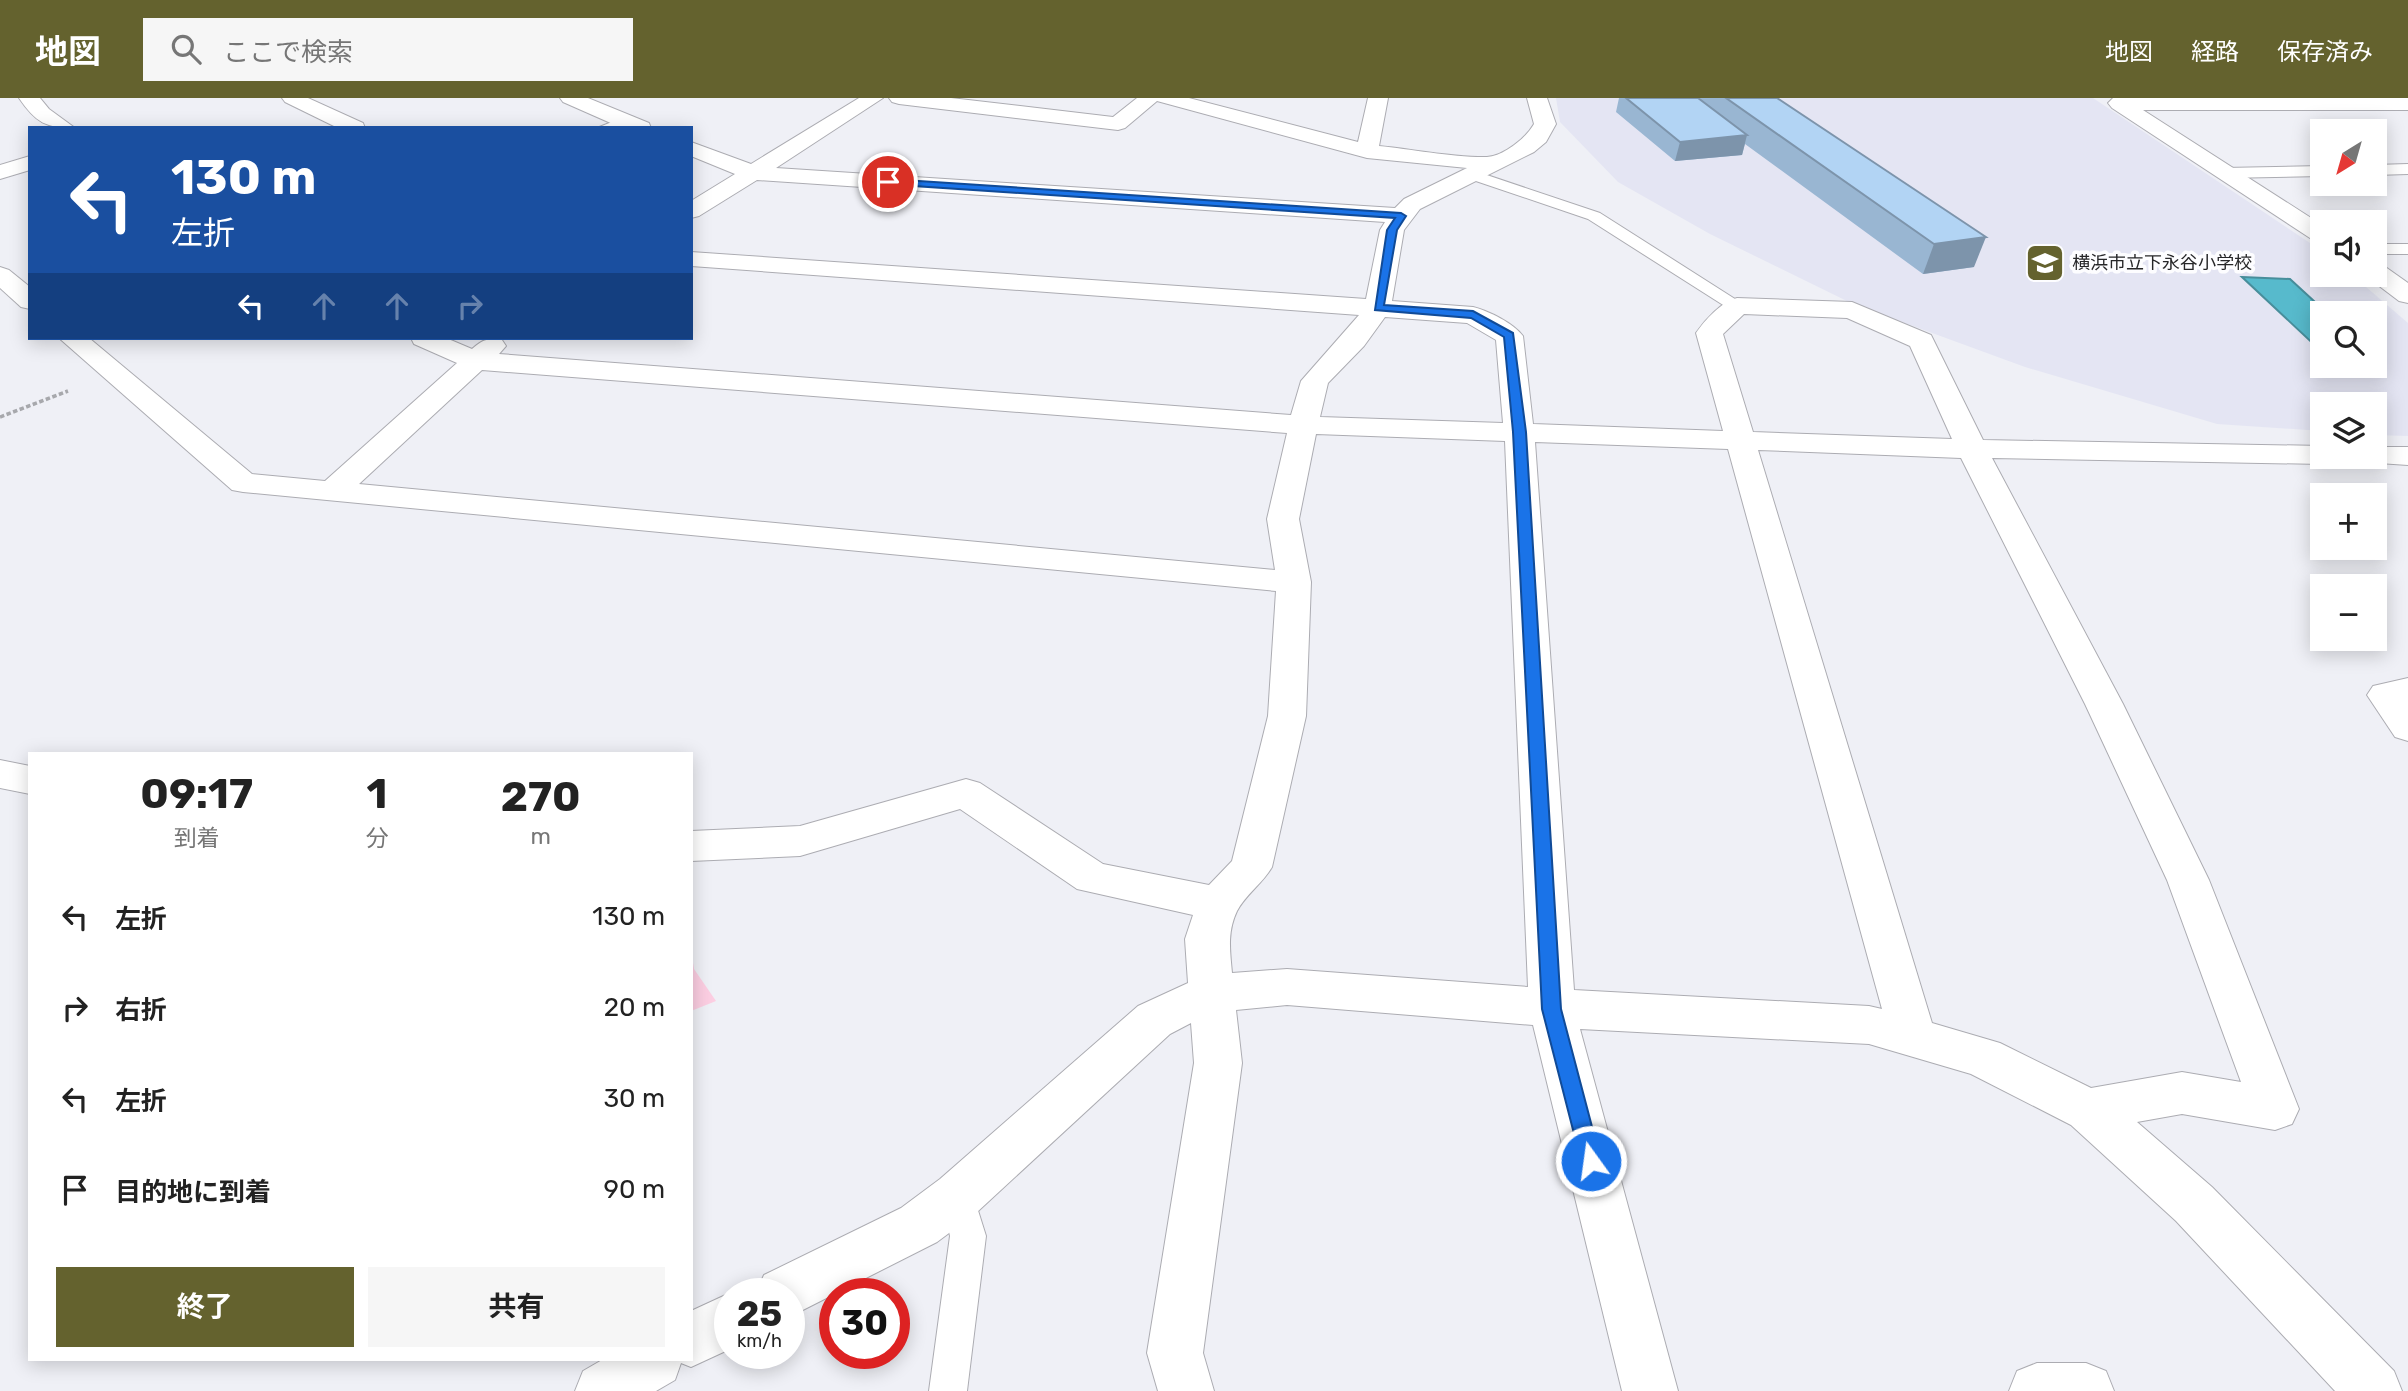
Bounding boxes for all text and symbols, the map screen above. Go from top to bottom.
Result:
search box [143,18,633,81]
icon: search [167,30,205,68]
text: 地図 [35,32,101,71]
text: ここで検索 [223,37,353,68]
text: 地図 [2105,38,2153,66]
text: 経路 [2191,38,2239,66]
text: 保存済み [2277,38,2373,66]
north arrow [2310,119,2387,196]
map controls [2310,119,2387,651]
text: 130 m [171,148,316,206]
pin [858,152,918,212]
icon: left [56,154,147,245]
icon: arrive [869,163,907,201]
button: sound [2310,210,2387,287]
text: 左折 [171,214,235,252]
school or university icon: 横浜市立下永谷小学校 [2024,242,2066,284]
place label: 横浜市立下永谷小学校 [2072,252,2252,274]
icon: left [232,287,270,325]
icon: ahead [305,287,343,325]
icon: ahead [378,287,416,325]
icon: right [451,287,489,325]
button: search [2310,301,2387,378]
button: layers [2310,392,2387,469]
button: + [2310,483,2387,560]
button: − [2310,574,2387,651]
text: 09:17 [140,769,253,819]
text: 1 [366,769,387,819]
text: 270 [501,772,581,822]
text: m [530,822,551,850]
text: 到着 [174,824,220,852]
text: 分 [365,824,388,852]
icon: left [56,898,94,936]
text: 130 m [592,901,665,932]
text: 左折 [115,904,167,935]
icon: right [56,989,94,1027]
text: 20 m [604,992,665,1023]
text: 右折 [115,995,167,1026]
icon: left [56,1080,94,1118]
text: 30 m [603,1083,665,1114]
text: 左折 [115,1086,167,1117]
position arrow [1554,1124,1628,1198]
icon: arrive [56,1171,94,1209]
text: 90 m [604,1174,665,1205]
text: 目的地に到着 [115,1177,271,1208]
button: 終了 [56,1267,354,1347]
button: 共有 [368,1267,665,1347]
speed limit sign: 30 [819,1278,910,1369]
text: 25 [737,1293,782,1335]
text: km/h [737,1330,782,1352]

